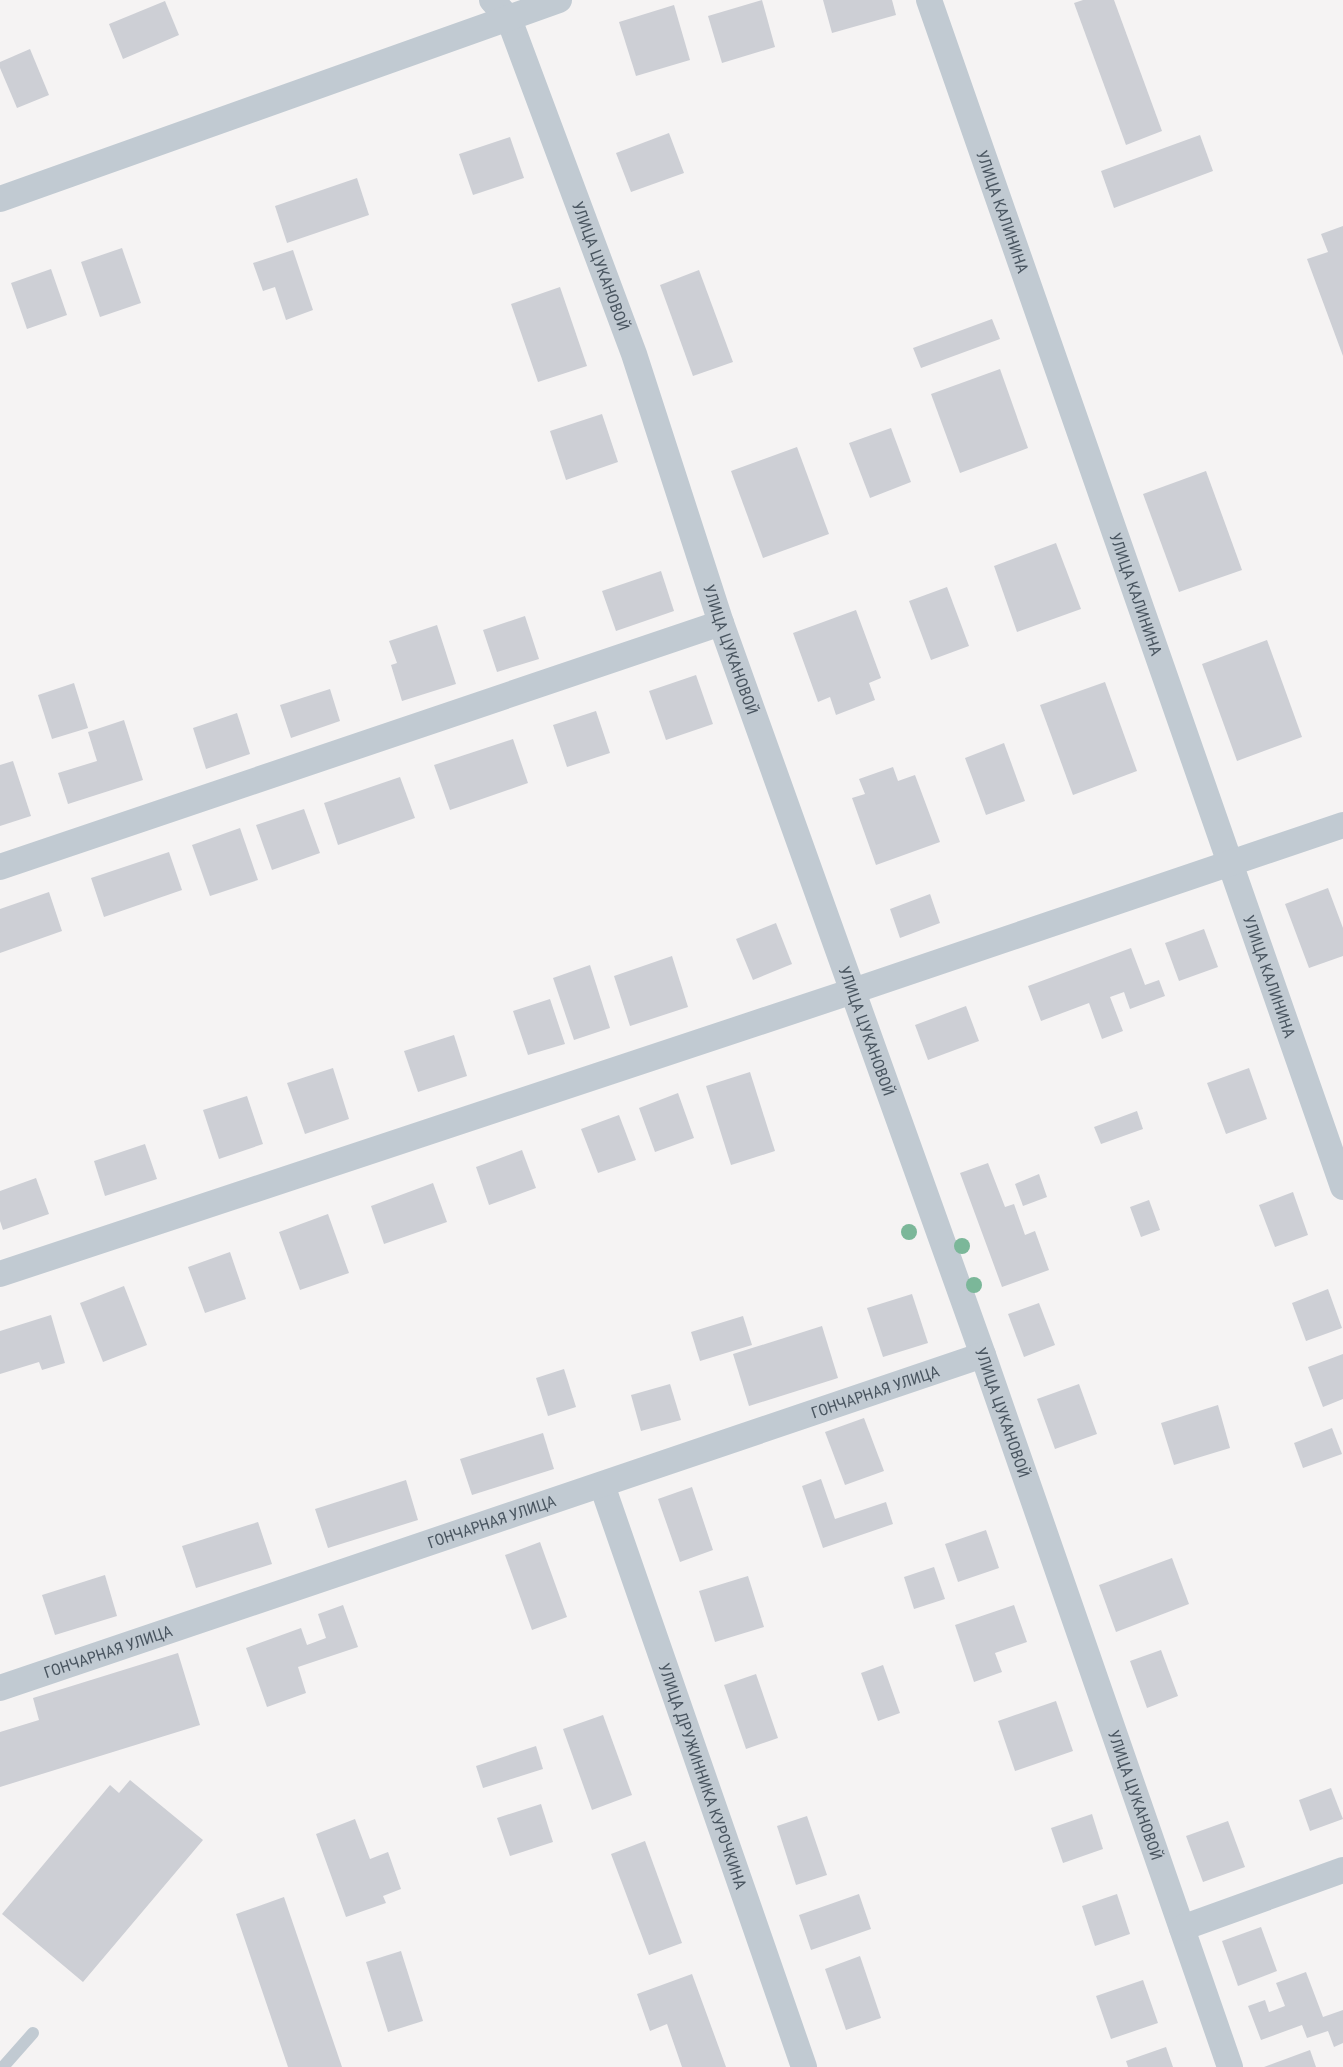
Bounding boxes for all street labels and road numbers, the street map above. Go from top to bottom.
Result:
street label: УЛИЦА КАЛИНИНА [973,148,1033,275]
street label: УЛИЦА ЦУКАНОВОЙ [568,199,634,333]
street label: УЛИЦА КАЛИНИНА [1106,530,1166,658]
street label: УЛИЦА ЦУКАНОВОЙ [700,582,762,717]
street label: УЛИЦА КАЛИНИНА [1239,912,1300,1040]
street label: УЛИЦА ЦУКАНОВОЙ [835,963,899,1098]
street label: УЛИЦА ЦУКАНОВОЙ [972,1345,1034,1480]
street label: ГОНЧАРНАЯ УЛИЦА [809,1361,942,1422]
street label: ГОНЧАРНАЯ УЛИЦА [425,1491,558,1552]
street label: ГОНЧАРНАЯ УЛИЦА [41,1621,175,1682]
street label: УЛИЦА ДРУЖИННИКА КУРОЧКИНА [655,1661,751,1891]
street label: УЛИЦА ЦУКАНОВОЙ [1104,1727,1167,1863]

